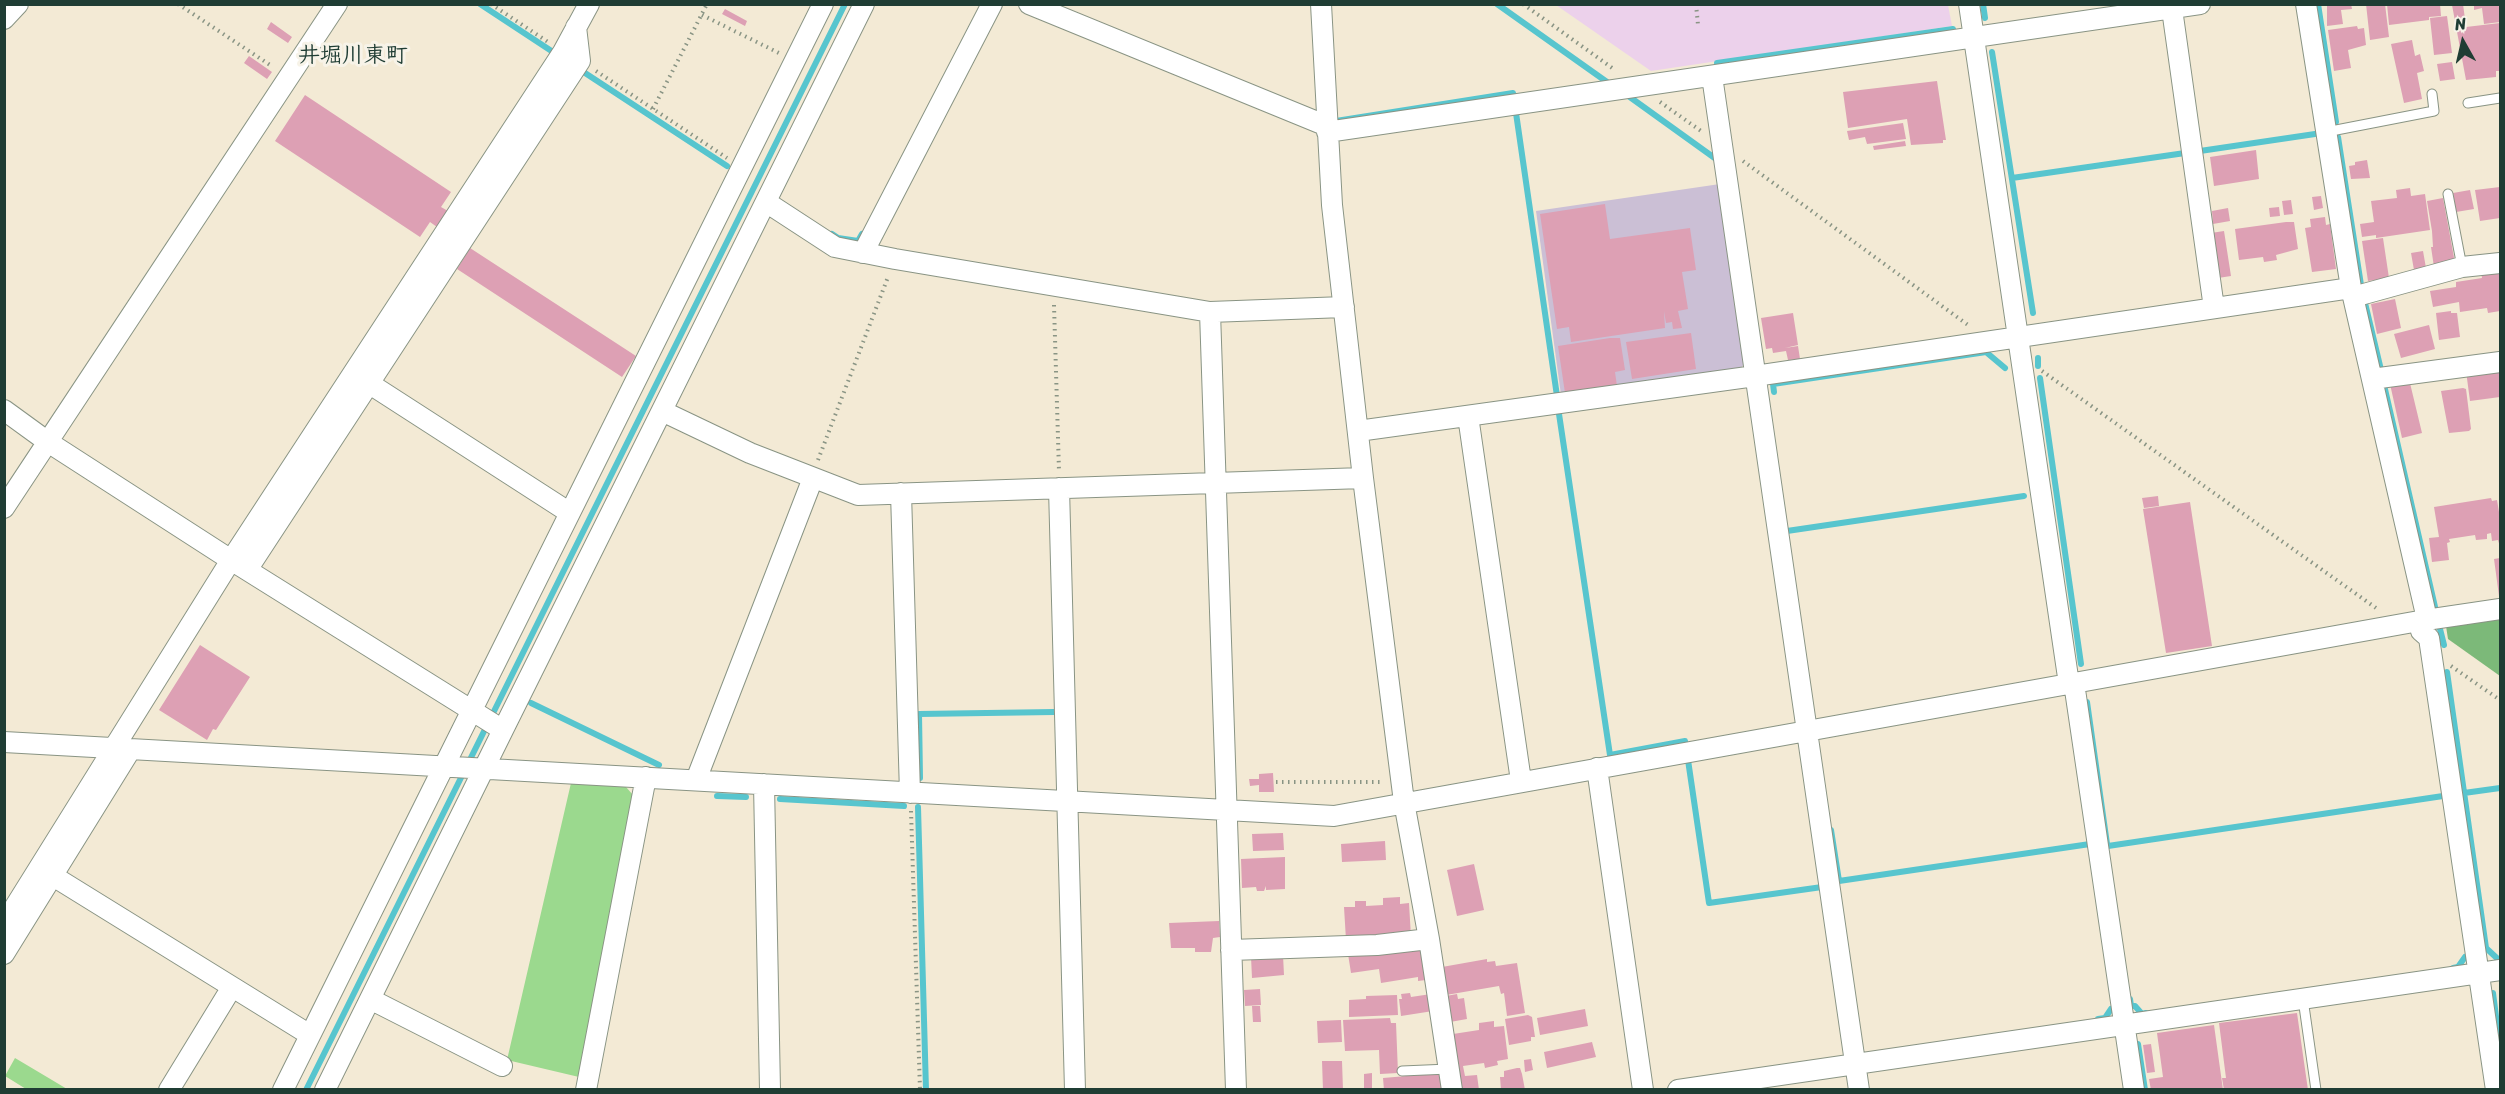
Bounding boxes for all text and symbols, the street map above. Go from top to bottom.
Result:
text: N [2453,9,2468,39]
north arrow [2433,12,2493,72]
district label: 井堀川東町 [298,43,408,69]

